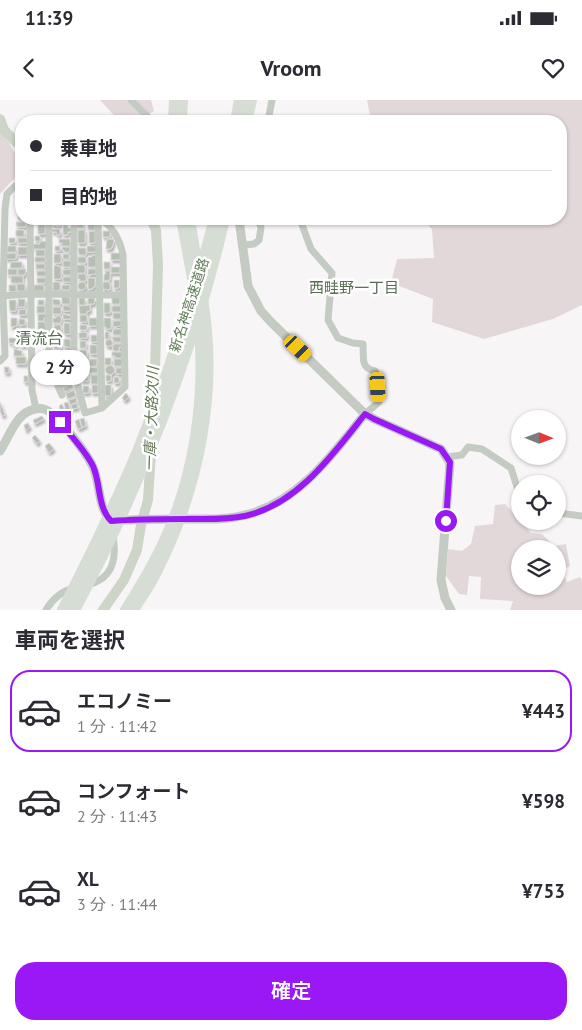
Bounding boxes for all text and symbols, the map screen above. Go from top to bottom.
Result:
text: 11:39 [25,6,73,30]
icon: back [15,54,43,82]
text: Vroom [260,54,322,82]
icon: heart [539,54,567,82]
text: 乗車地 [60,136,117,160]
text: 目的地 [60,184,117,208]
street label: 新名神高速道路 [165,256,213,354]
district label: 西畦野一丁目 [309,278,399,297]
district label: 清流台 [15,328,63,348]
car [281,332,314,364]
callout: 2 分 [30,350,90,384]
text: 2 分 [45,357,75,377]
water label: 一庫・大路次川 [140,364,162,472]
car [369,372,386,402]
north arrow [511,410,566,465]
map controls [511,410,566,595]
route end [49,411,71,433]
button: locate [511,475,566,530]
route start [435,510,457,532]
button: layers [511,540,566,595]
text: 車両を選択 [15,626,125,654]
icon: car [17,689,62,734]
text: エコノミー [77,689,172,713]
text: ¥443 [522,699,565,723]
text: 1 分 · 11:42 [77,716,157,736]
icon: car [17,779,62,824]
text: コンフォート [77,779,190,803]
text: ¥598 [522,789,565,813]
text: 2 分 · 11:43 [77,806,157,826]
text: XL [77,867,99,891]
icon: car [17,869,62,914]
text: ¥753 [522,879,565,903]
text: 3 分 · 11:44 [77,894,157,914]
button: 確定 [15,962,567,1020]

